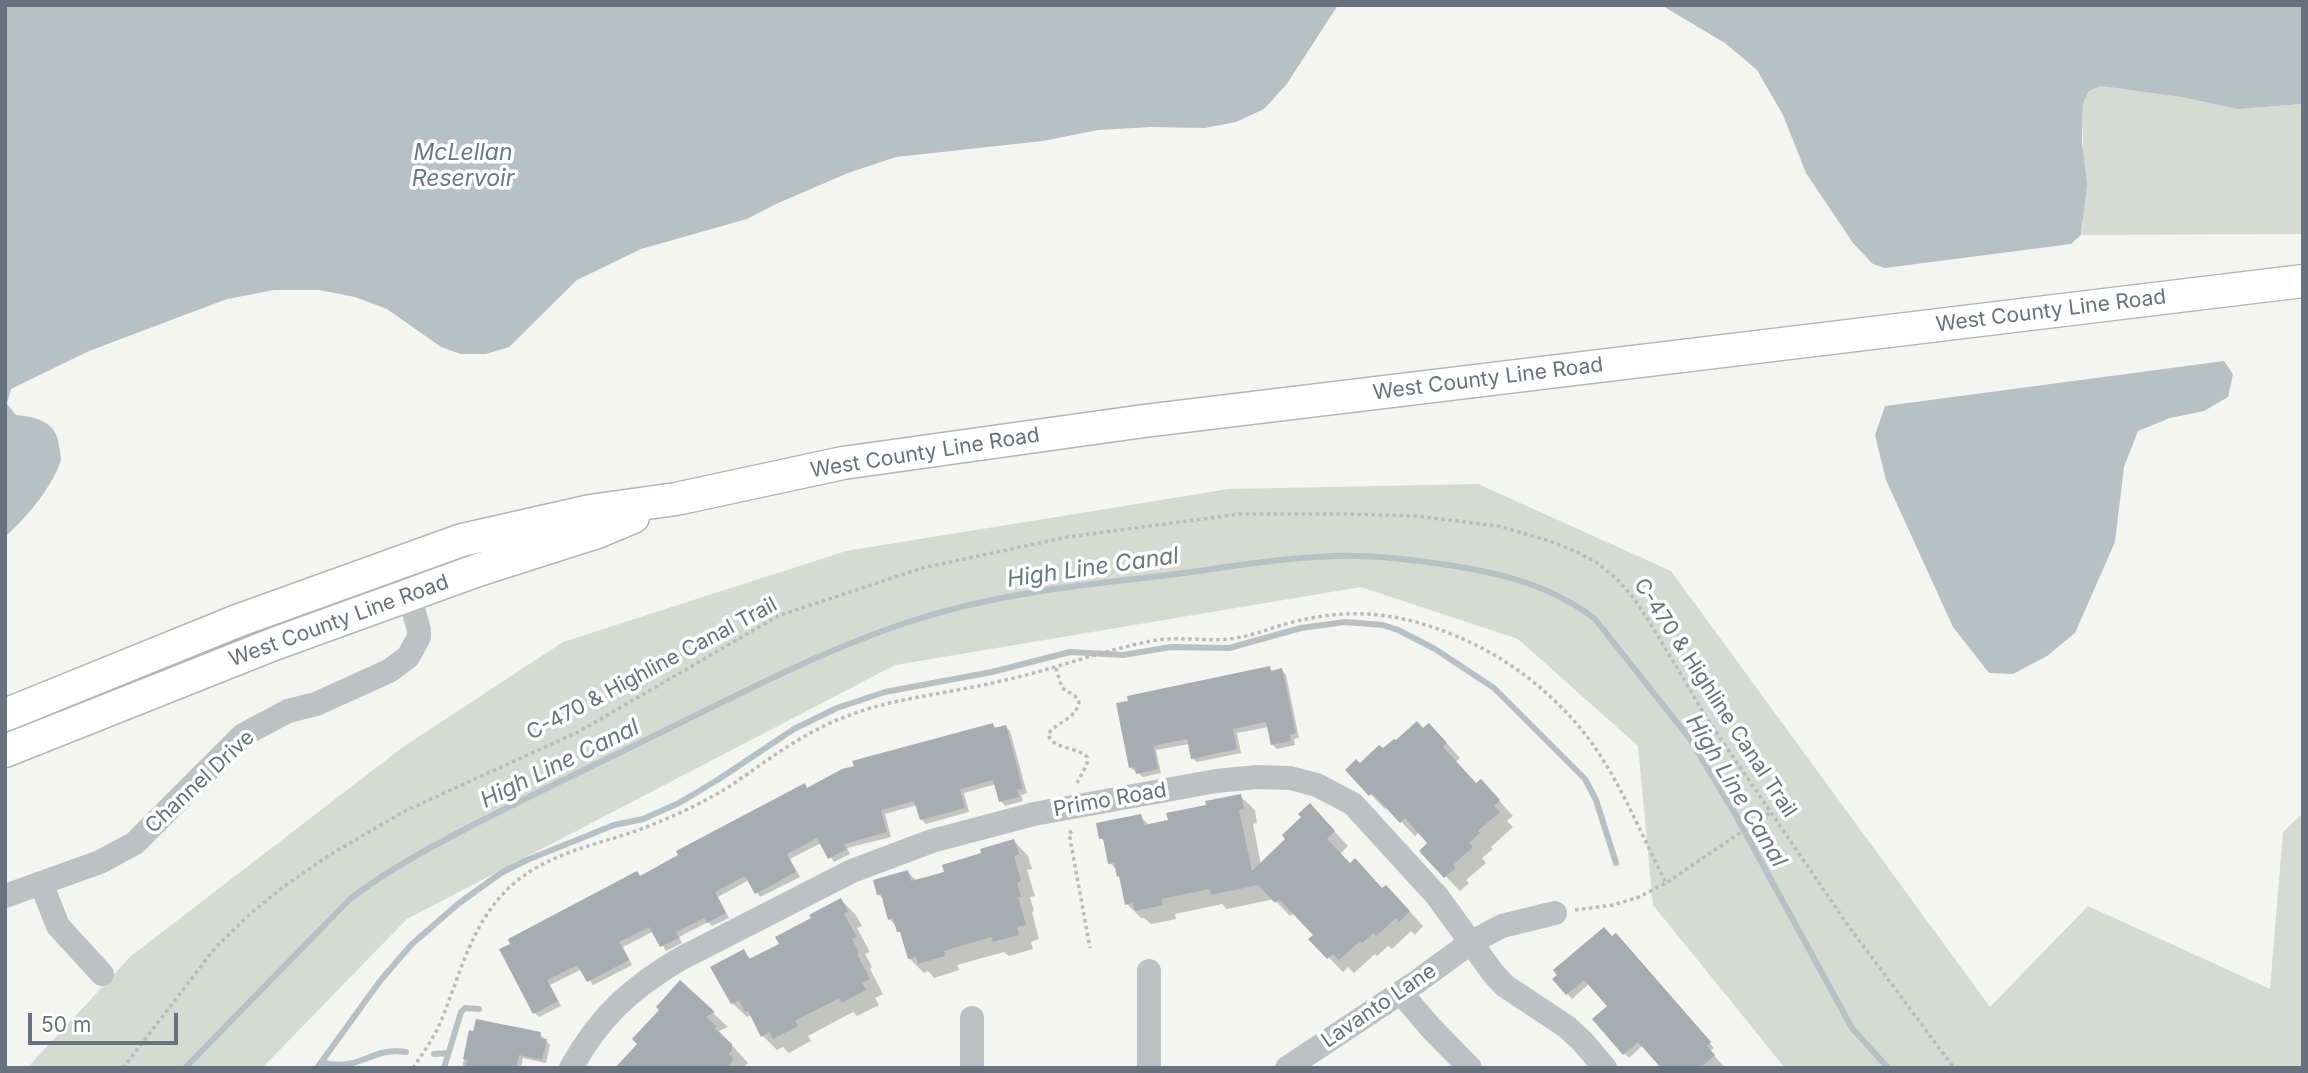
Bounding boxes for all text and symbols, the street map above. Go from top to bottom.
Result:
water label: McLellan Reservoir [412,139,514,193]
street label: West County Line Road [1935,284,2167,338]
street label: West County Line Road [1372,352,1604,406]
street label: West County Line Road [809,422,1041,484]
water label: High Line Canal [1005,542,1181,594]
street label: West County Line Road [226,570,452,672]
street label: C-470 & Highline Canal Trail [1628,574,1802,822]
street label: C-470 & Highline Canal Trail [522,592,782,746]
water label: High Line Canal [1680,710,1792,872]
water label: High Line Canal [476,714,644,814]
street label: Channel Drive [140,725,260,839]
street label: Primo Road [1052,778,1168,822]
street label: Lavanto Lane [1317,958,1441,1054]
scale bar [32,1000,182,1044]
text: 50 m [41,1012,91,1037]

